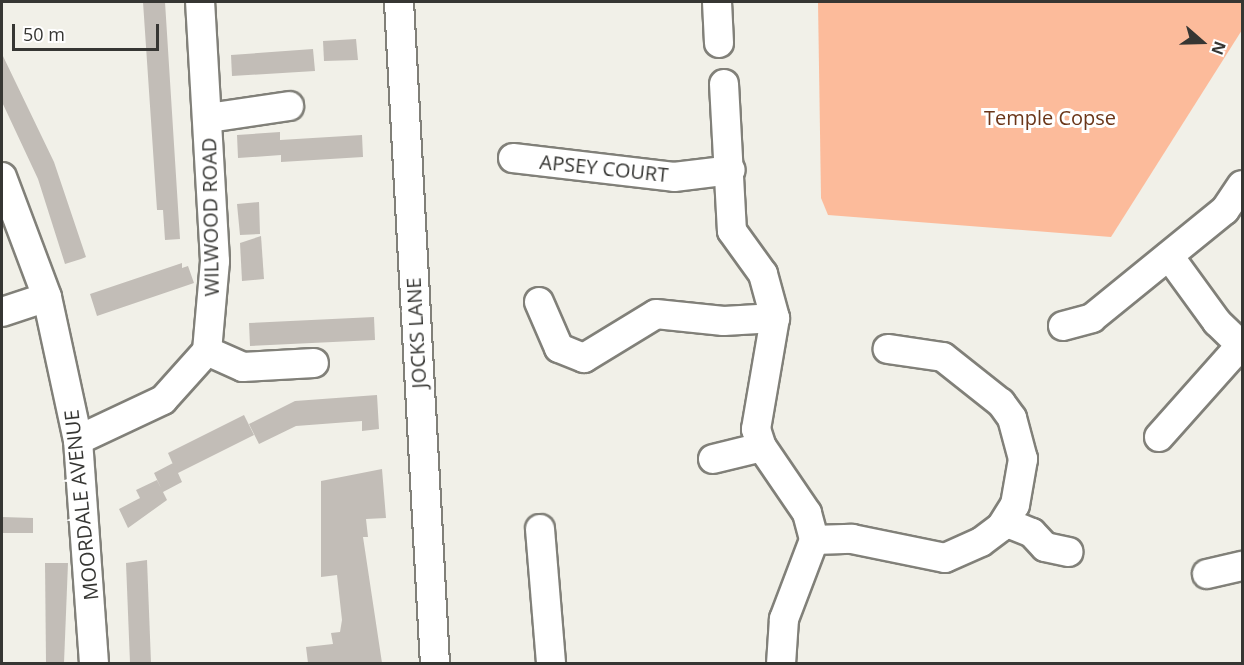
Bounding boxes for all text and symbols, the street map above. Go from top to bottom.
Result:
scale bar [15,12,162,50]
north arrow [1172,12,1232,72]
text: 50 m [23,22,65,46]
text: N [1206,38,1231,58]
park label: Temple Copse [984,105,1116,129]
street label: WILWOOD ROAD [197,137,223,297]
street label: APSEY COURT [538,149,670,187]
street label: JOCKS LANE [401,277,431,389]
street label: MOORDALE AVENUE [59,408,103,602]

